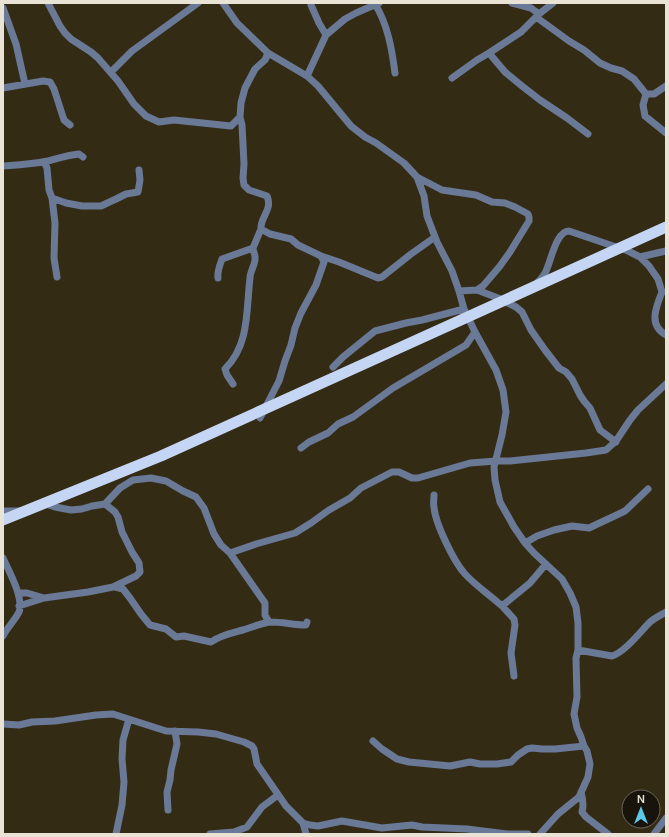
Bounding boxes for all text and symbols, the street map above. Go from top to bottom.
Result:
north arrow [621,789,661,829]
text: N [637,791,645,806]

